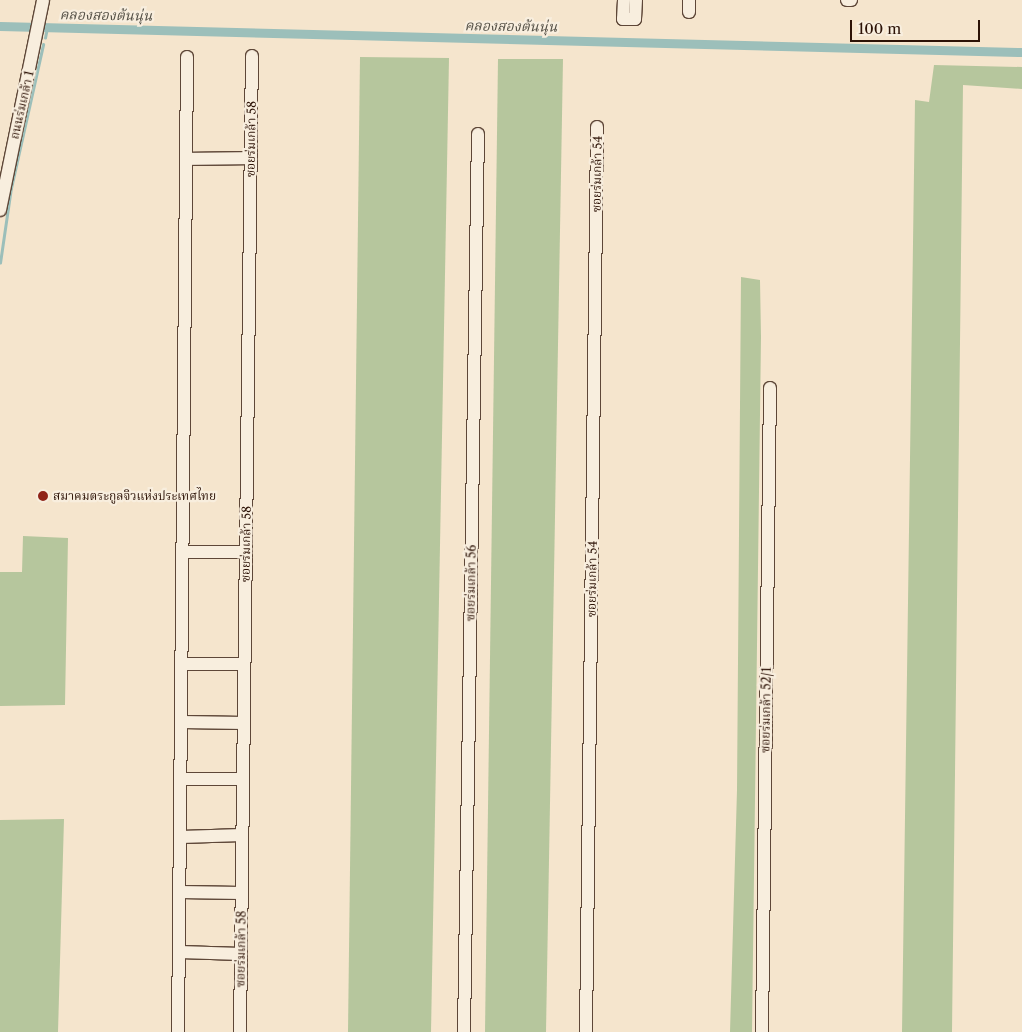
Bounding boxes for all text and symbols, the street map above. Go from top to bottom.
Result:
water label: คลองสองต้นนุ่น [59,6,153,24]
scale bar [852,10,982,42]
water label: คลองสองต้นนุ่น [464,17,558,35]
text: 100 m [858,19,901,38]
street label: ถนนร่มเกล้า 1 [7,69,37,141]
street label: ซอยร่มเกล้า 58 [243,101,259,177]
street label: ซอยร่มเกล้า 54 [589,136,605,212]
place label: สมาคมตระกูลจิวแห่งประเทศไทย [53,489,216,503]
marker: สมาคมตระกูลจิวแห่งประเทศไทย [37,490,49,502]
street label: ซอยร่มเกล้า 58 [238,506,254,582]
street label: ซอยร่มเกล้า 54 [584,541,600,617]
street label: ซอยร่มเกล้า 56 [463,545,479,621]
street label: ซอยร่มเกล้า 52/1 [758,667,774,753]
street label: ซอยร่มเกล้า 58 [233,911,249,987]

